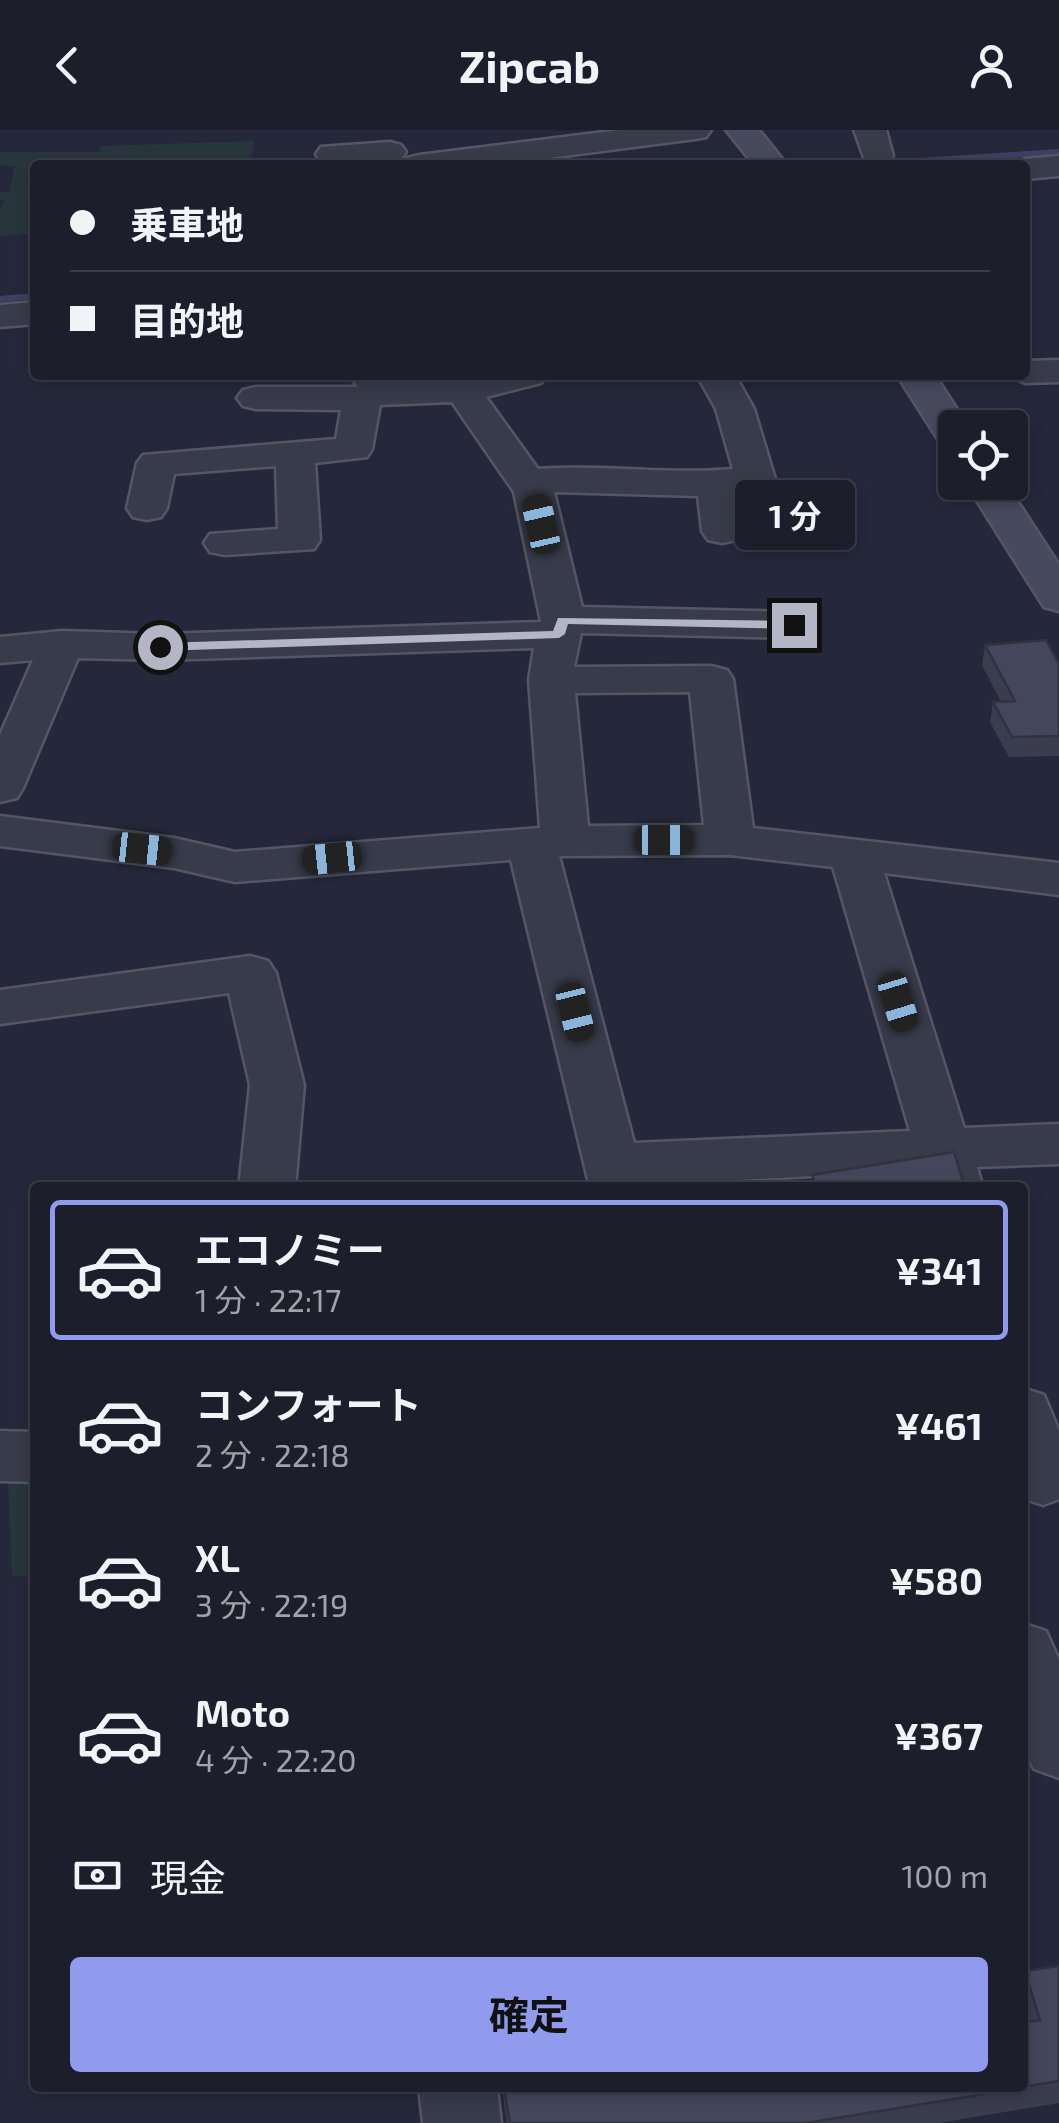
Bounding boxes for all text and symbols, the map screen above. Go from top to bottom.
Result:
icon: back [40,38,95,93]
text: Zipcab [459,38,600,92]
icon: person [964,38,1019,93]
text: 乗車地 [130,201,244,247]
text: 目的地 [130,297,244,343]
map controls [938,410,1028,500]
button: locate [938,410,1028,500]
callout: 1 分 [734,480,854,550]
car [520,491,562,557]
text: 1 分 [769,496,821,534]
route end [772,603,817,648]
route start [138,625,183,670]
car [634,825,694,855]
car [111,831,173,867]
car [301,840,363,876]
car [875,969,921,1035]
car [553,979,597,1045]
icon: car [75,1225,165,1315]
text: エコノミー [195,1226,385,1272]
text: ¥341 [896,1247,983,1293]
text: 1 分 · 22:17 [195,1280,341,1318]
icon: car [75,1380,165,1470]
text: コンフォート [195,1381,422,1427]
text: ¥461 [895,1402,983,1448]
text: 2 分 · 22:18 [195,1435,350,1473]
text: XL [195,1534,240,1580]
icon: car [75,1535,165,1625]
text: ¥580 [889,1557,983,1603]
text: 3 分 · 22:19 [195,1585,348,1623]
text: Moto [195,1689,290,1735]
icon: car [75,1690,165,1780]
text: ¥367 [894,1712,983,1758]
text: 4 分 · 22:20 [195,1740,356,1778]
icon: cash [70,1848,125,1903]
text: 現金 [150,1854,226,1900]
text: 100 m [902,1856,988,1894]
button: 確定 [70,1957,988,2072]

